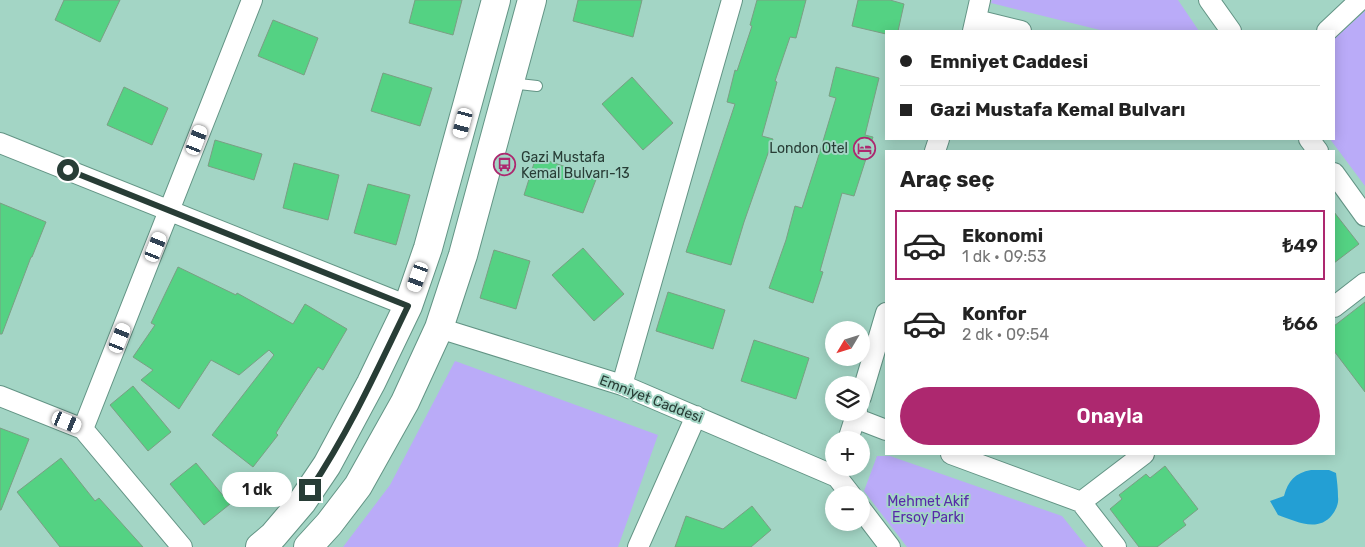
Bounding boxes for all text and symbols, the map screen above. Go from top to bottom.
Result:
text: Emniyet Caddesi [930,50,1088,73]
text: Gazi Mustafa Kemal Bulvarı [930,98,1185,121]
car [451,107,474,139]
car [184,123,209,157]
hotel icon: London Otel [852,136,876,160]
place label: London Otel [769,140,848,157]
place label: Gazi Mustafa Kemal Bulvarı-13 [521,149,630,182]
bus stop icon: Gazi Mustafa Kemal Bulvarı-13 [493,153,517,177]
route start [57,159,79,181]
text: Araç seç [900,166,994,193]
icon: car [902,223,947,268]
text: Ekonomi [962,224,1043,247]
car [143,230,168,264]
text: ₺49 [1283,234,1318,257]
text: 1 dk · 09:53 [962,247,1046,266]
car [405,260,430,294]
icon: car [902,301,947,346]
text: Konfor [962,302,1026,325]
text: ₺66 [1283,312,1318,335]
car [107,321,132,355]
north arrow [825,321,870,366]
map controls [825,321,870,531]
text: 2 dk · 09:54 [962,325,1049,344]
street label: Emniyet Caddesi [597,372,705,426]
button: layers [825,376,870,421]
button: Onayla [900,387,1320,445]
car [50,409,83,435]
button: + [825,431,870,476]
callout: 1 dk [222,472,292,508]
route end [299,479,321,501]
text: 1 dk [242,480,272,499]
button: − [825,486,870,531]
park label: Mehmet Akif Ersoy Parkı [887,493,969,526]

